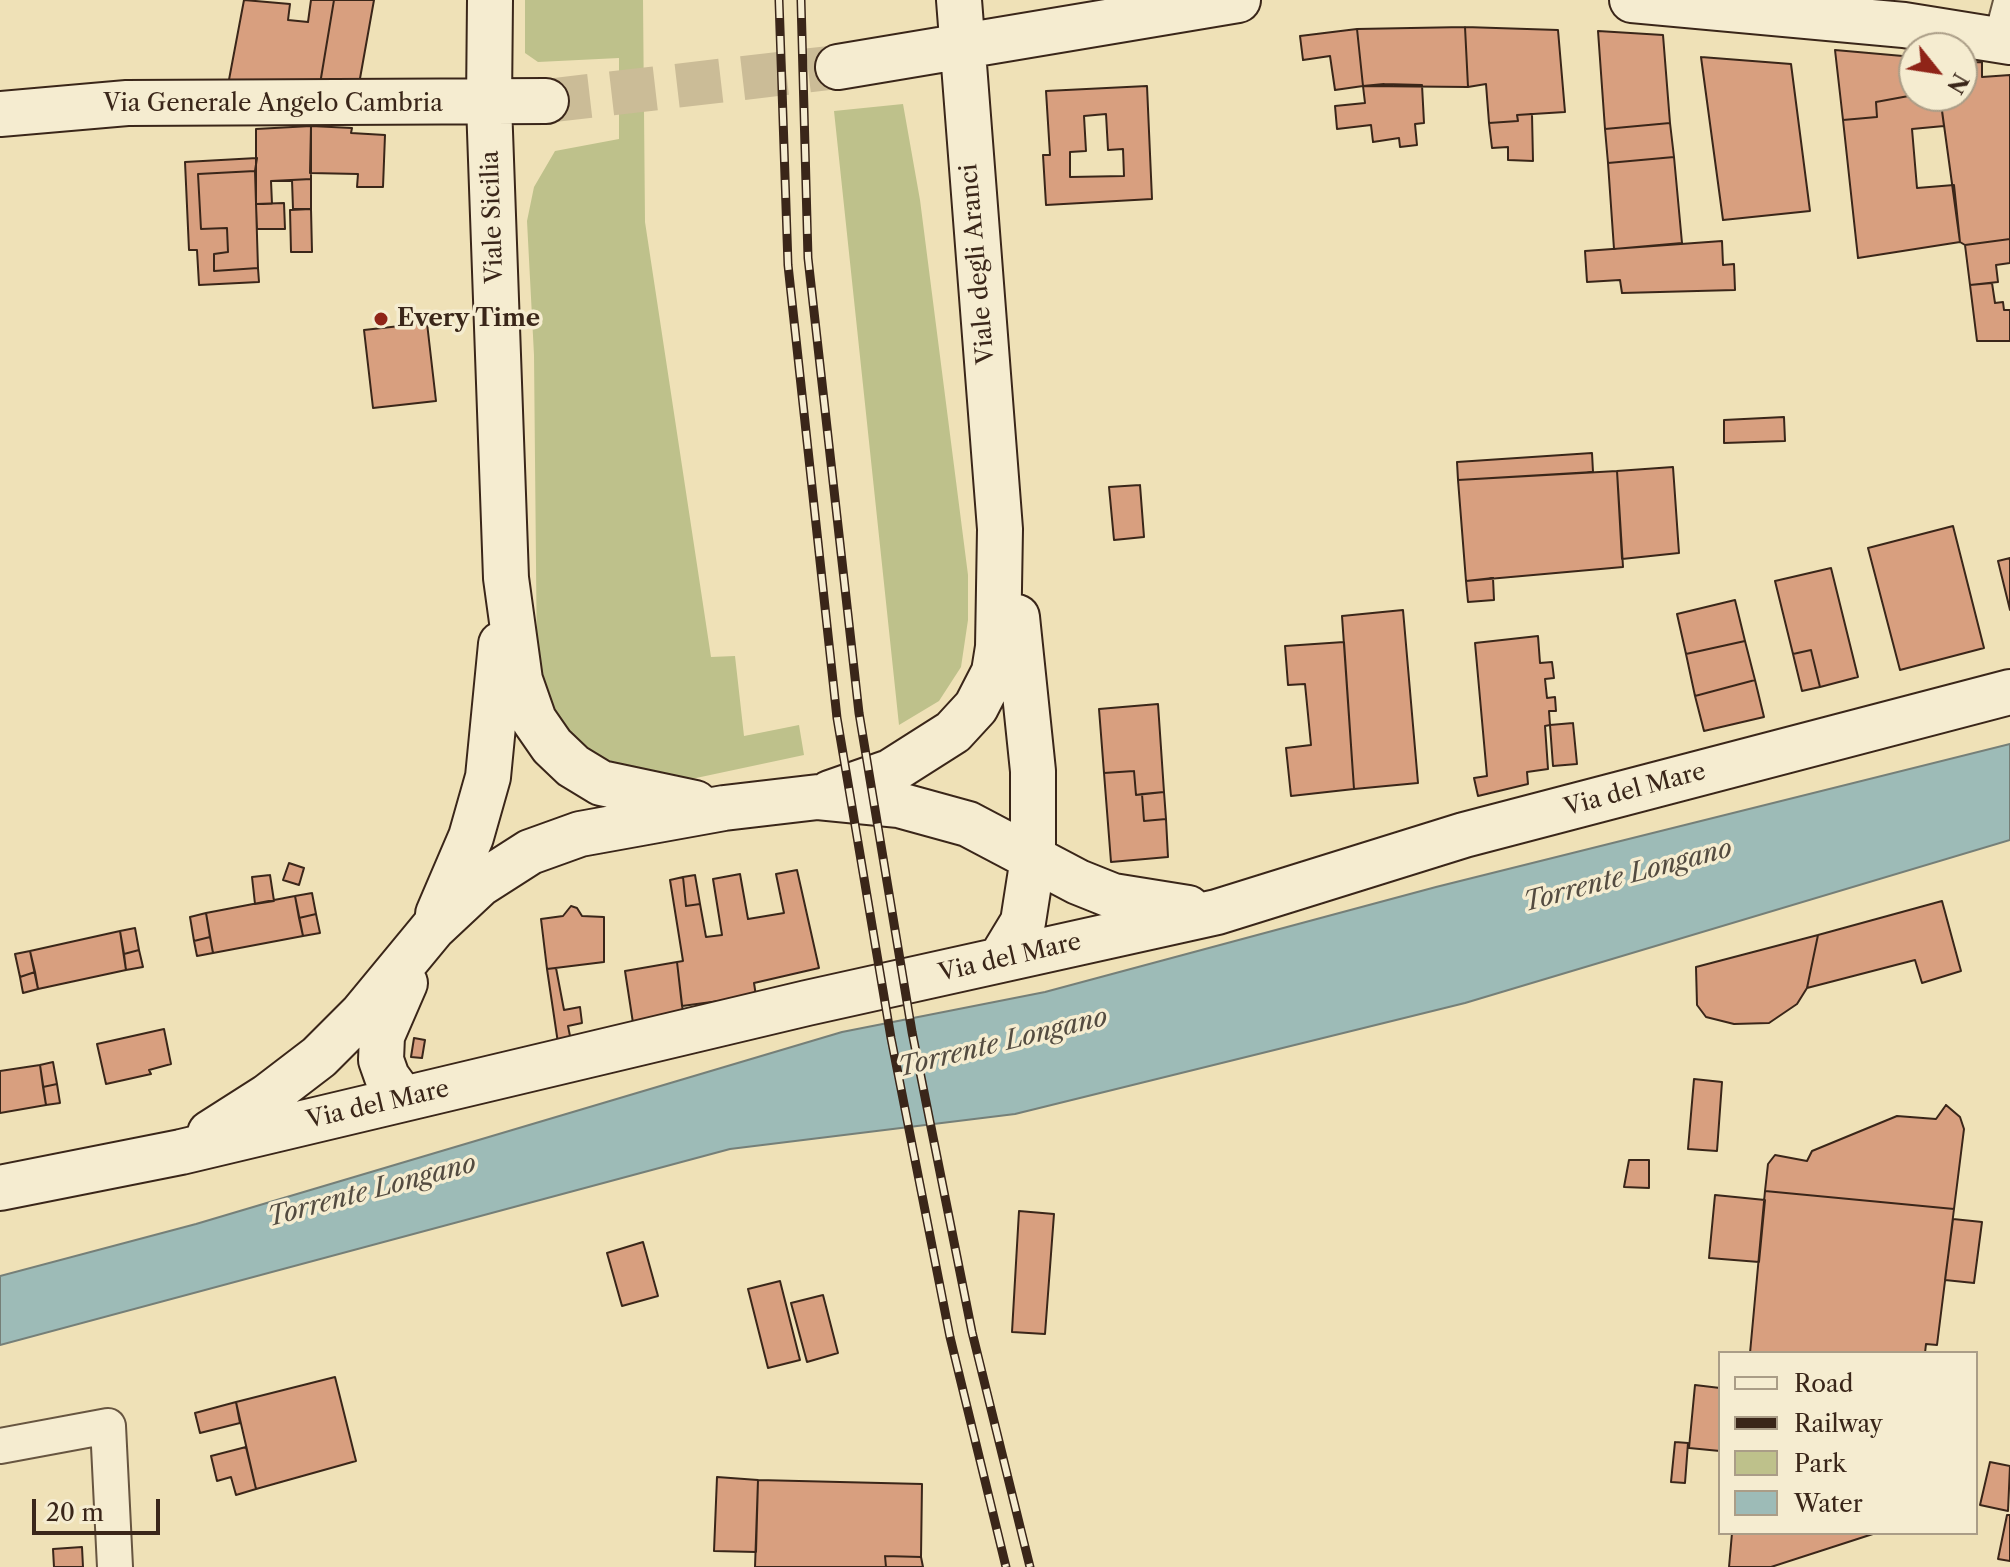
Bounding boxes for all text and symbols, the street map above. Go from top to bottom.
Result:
north arrow [1898,32,1978,112]
text: N [1941,68,1974,98]
street label: Via Generale Angelo Cambria [103,90,443,118]
street label: Viale Sicilia [476,150,510,284]
street label: Viale degli Aranci [955,163,1001,365]
place label: Every Time [397,305,540,333]
marker: Every Time [372,310,390,328]
street label: Via del Mare [1561,757,1709,823]
water label: Torrente Longano [1520,833,1736,919]
street label: Via del Mare [936,928,1084,988]
water label: Torrente Longano [895,1002,1111,1084]
street label: Via del Mare [304,1075,452,1135]
water label: Torrente Longano [264,1148,480,1234]
legend [1718,1351,1978,1535]
text: Road [1794,1369,1853,1398]
text: Railway [1794,1409,1883,1438]
text: Park [1794,1449,1846,1478]
scale bar [36,1483,164,1533]
text: Water [1794,1489,1863,1518]
text: 20 m [46,1498,104,1527]

